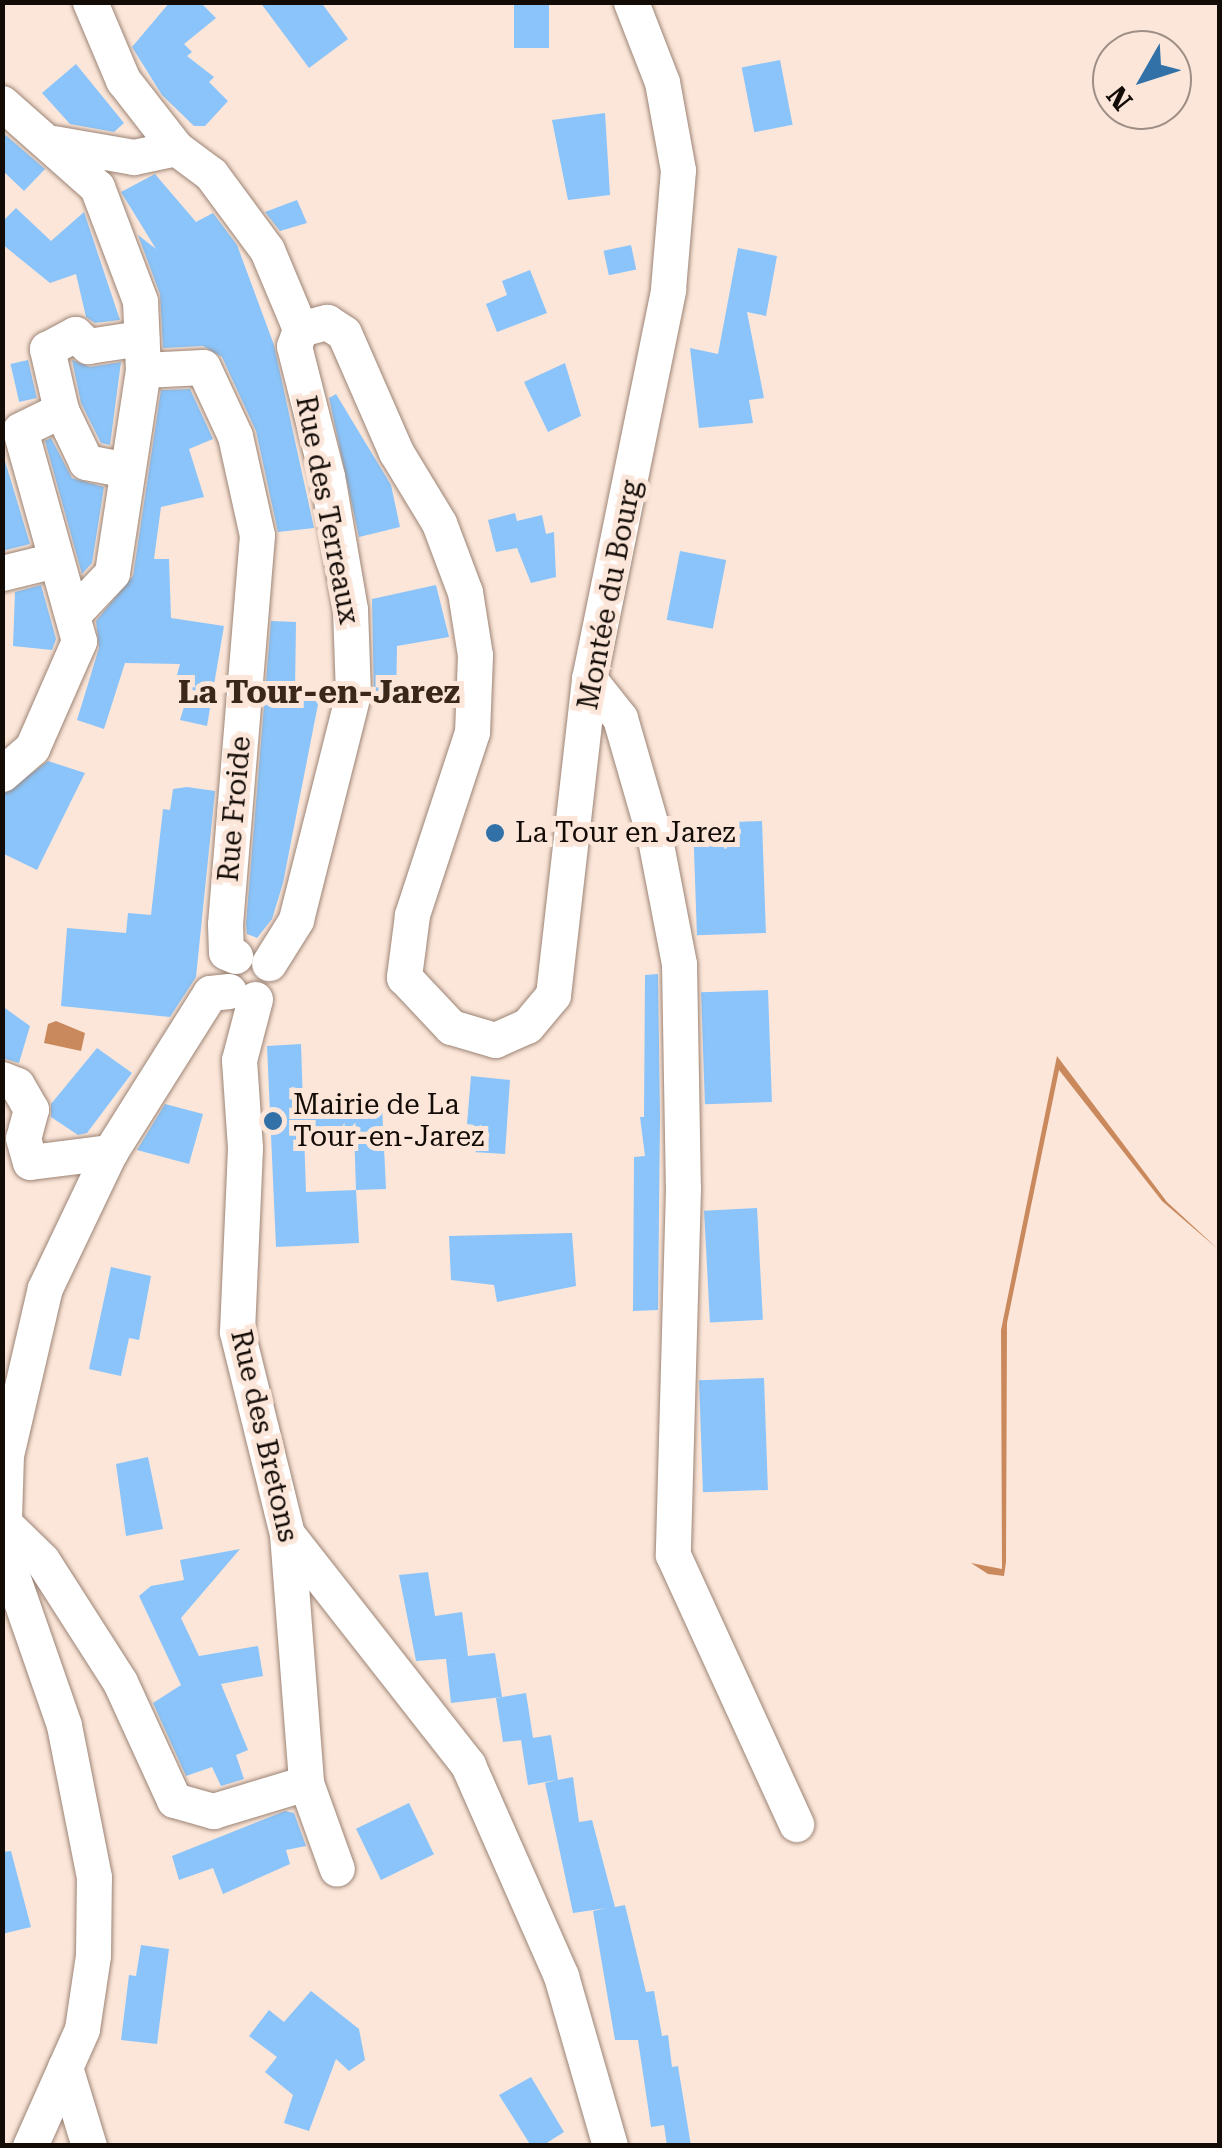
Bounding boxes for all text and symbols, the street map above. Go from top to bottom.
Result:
north arrow [1092,30,1192,130]
text: N [1100,79,1139,117]
street label: Rue des Terreaux [288,393,366,627]
street label: Montée du Bourg [571,478,649,712]
district label: La Tour-en-Jarez [178,673,460,711]
street label: Rue Froide [212,735,258,883]
place label: La Tour en Jarez [515,816,735,850]
marker: La Tour en Jarez [484,822,506,844]
place label: Mairie de La Tour-en-Jarez [293,1088,484,1154]
marker: Mairie de La Tour-en-Jarez [262,1110,284,1132]
street label: Rue des Bretons [223,1327,305,1545]

